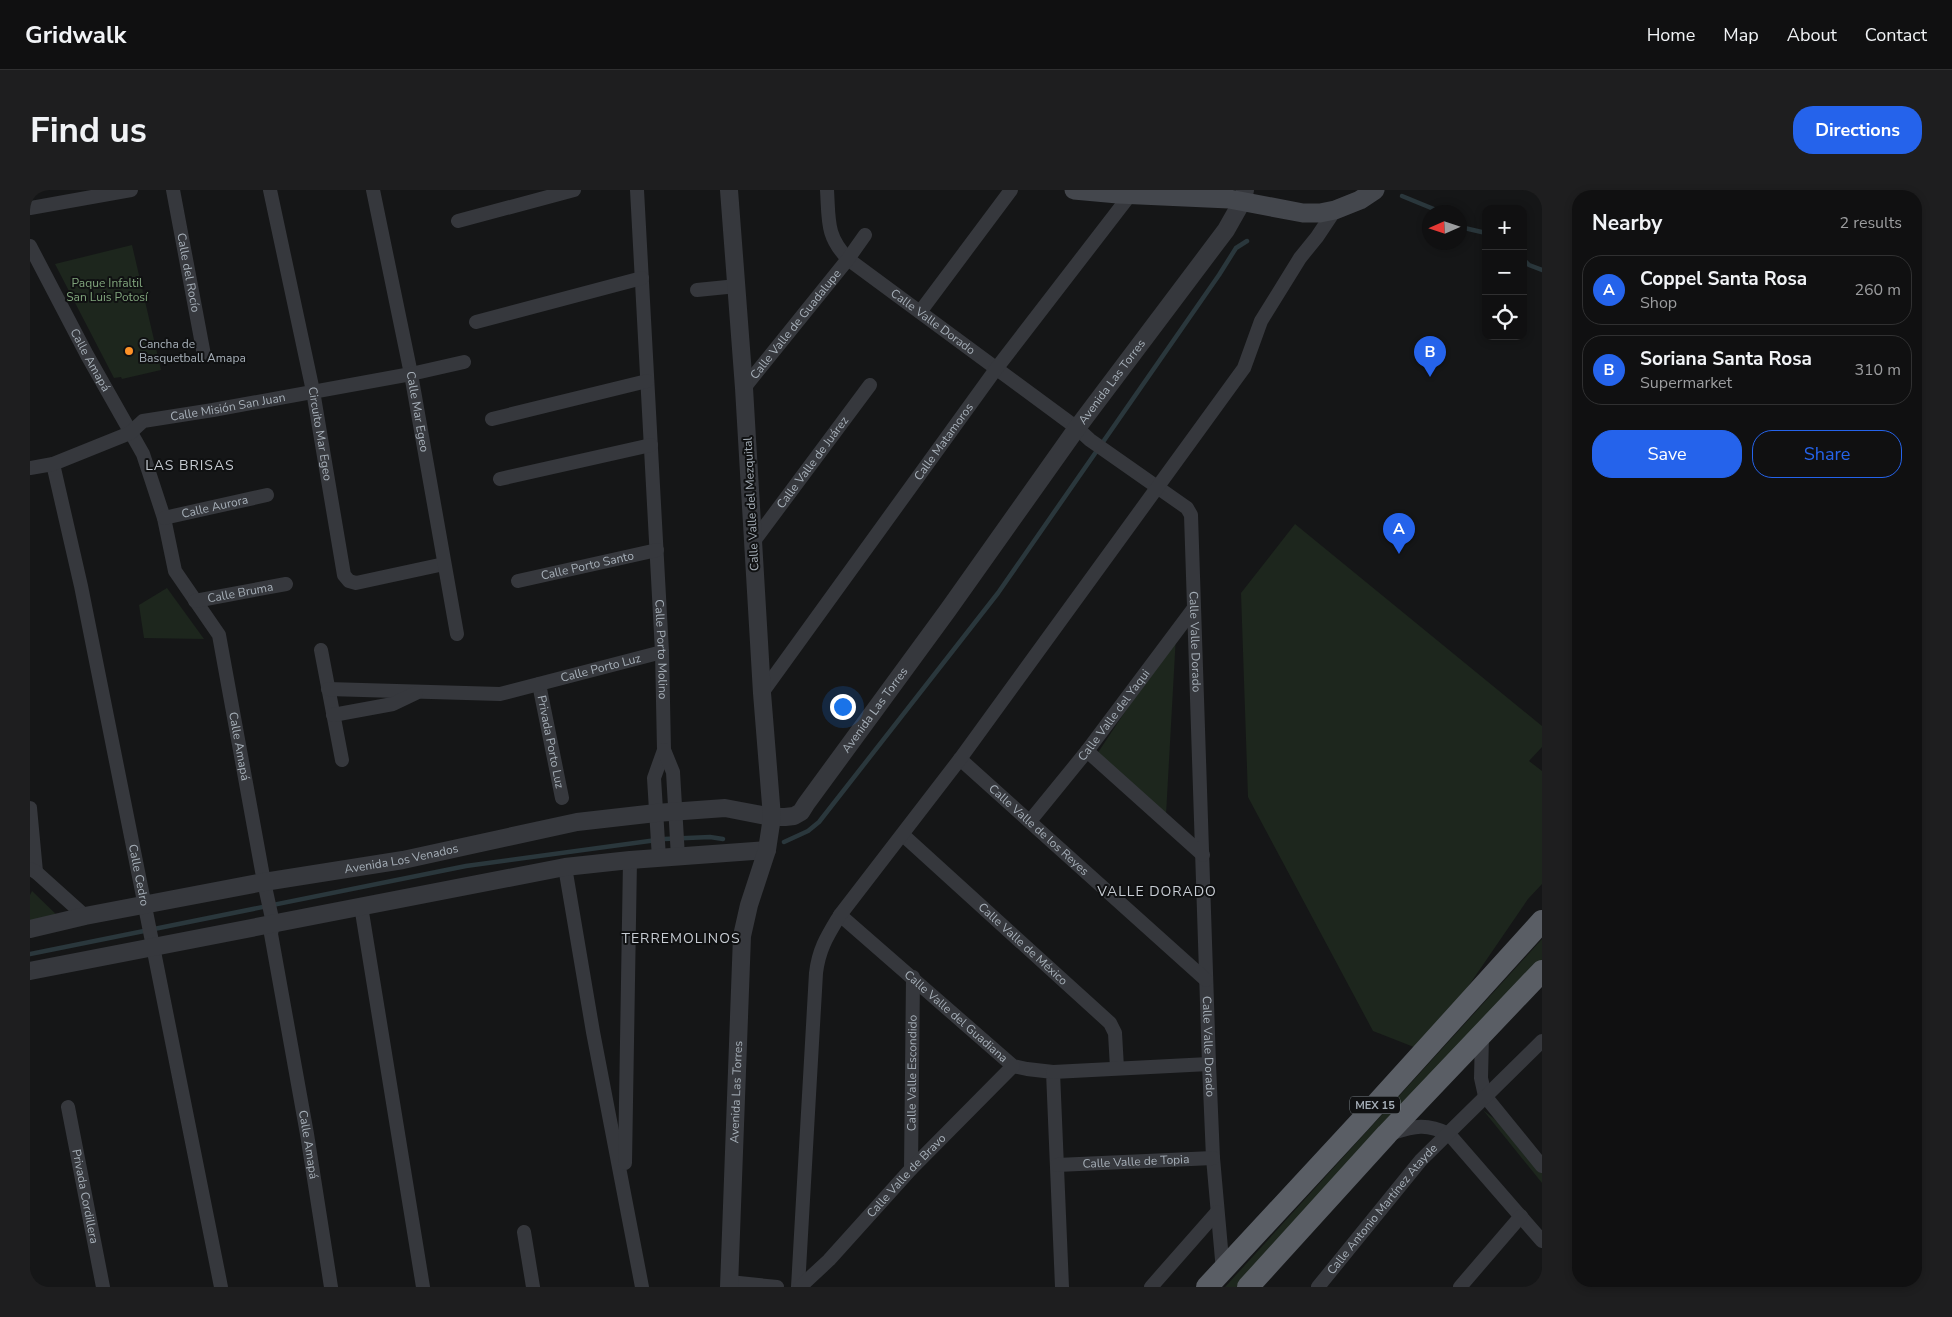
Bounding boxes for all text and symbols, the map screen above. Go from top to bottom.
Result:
text: Gridwalk [25,19,126,51]
text: Home [1647,23,1695,47]
text: Map [1723,23,1759,47]
text: About [1787,23,1837,47]
text: Contact [1865,23,1927,47]
button: Directions [1793,106,1922,154]
text: Find us [30,107,147,154]
north arrow [1422,205,1467,250]
map controls [1482,205,1527,340]
button: + [1482,205,1527,250]
text: Nearby [1592,209,1662,237]
text: 2 results [1840,212,1902,234]
street label: Calle del Rocío [173,232,204,314]
button: − [1482,250,1527,295]
street label: Calle Valle de Guadalupe [746,266,845,382]
text: Coppel Santa Rosa [1640,266,1807,292]
park label: Paque Infaltil San Luis Potosí [66,275,149,305]
text: A [1603,279,1615,301]
text: 260 m [1854,279,1901,301]
street label: Calle Valle Dorado [887,285,979,358]
text: Shop [1640,292,1677,314]
button: locate [1482,295,1527,340]
street label: Calle Amapá [67,326,114,394]
place label: Cancha de Basquetball Amapa [139,336,246,366]
street label: Avenida Las Torres [1075,336,1149,428]
pin: B [1414,336,1446,377]
marker: Cancha de Basquetball Amapa [123,345,135,357]
text: Soriana Santa Rosa [1640,346,1812,372]
text: B [1603,359,1615,381]
text: 310 m [1854,359,1901,381]
street label: Calle Mar Egeo [403,370,433,454]
text: Supermarket [1640,372,1732,394]
street label: Circuito Mar Egeo [304,385,336,482]
street label: Calle Misión San Juan [169,389,287,425]
street label: Calle Matamoros [910,400,977,484]
street label: Calle Valle de Juárez [773,413,852,512]
button: Save [1592,430,1742,478]
button: Share [1752,430,1902,478]
street label: Calle Valle del Mezquital [739,436,762,571]
district label: LAS BRISAS [145,456,235,475]
street label: Calle Aurora [180,491,250,522]
pin: A [1383,513,1415,554]
street label: Calle Porto Santo [539,547,636,584]
street label: Calle Bruma [206,579,274,607]
street label: Calle Valle Dorado [1185,591,1205,693]
street label: Calle Porto Molino [651,599,671,700]
street label: Calle Porto Luz [559,650,643,686]
street label: Avenida Las Torres [838,664,912,756]
street label: Calle Valle del Yaqui [1074,666,1153,764]
street label: Privada Porto Luz [533,694,568,790]
your location [830,694,856,720]
street label: Calle Amapá [225,711,253,782]
street label: Calle Valle de los Reyes [985,781,1092,879]
street label: Avenida Los Venados [343,840,460,877]
street label: Calle Cedro [125,843,153,908]
district label: VALLE DORADO [1096,882,1217,901]
street label: Calle Valle de México [975,899,1071,989]
district label: TERREMOLINOS [621,929,741,948]
street label: Calle Valle del Guadiana [901,967,1011,1066]
street label: Calle Valle Dorado [1199,996,1218,1098]
street label: Calle Valle Escondido [903,1014,921,1131]
street label: Avenida Las Torres [726,1040,746,1144]
road number: MEX 15 [1350,1096,1400,1114]
street label: Calle Amapá [295,1109,322,1180]
street label: Calle Valle de Bravo [863,1130,950,1221]
street label: Calle Antonio Martínez Atayde [1323,1140,1441,1278]
street label: Privada Cordillera [68,1148,102,1245]
street label: Calle Valle de Topia [1082,1151,1190,1172]

